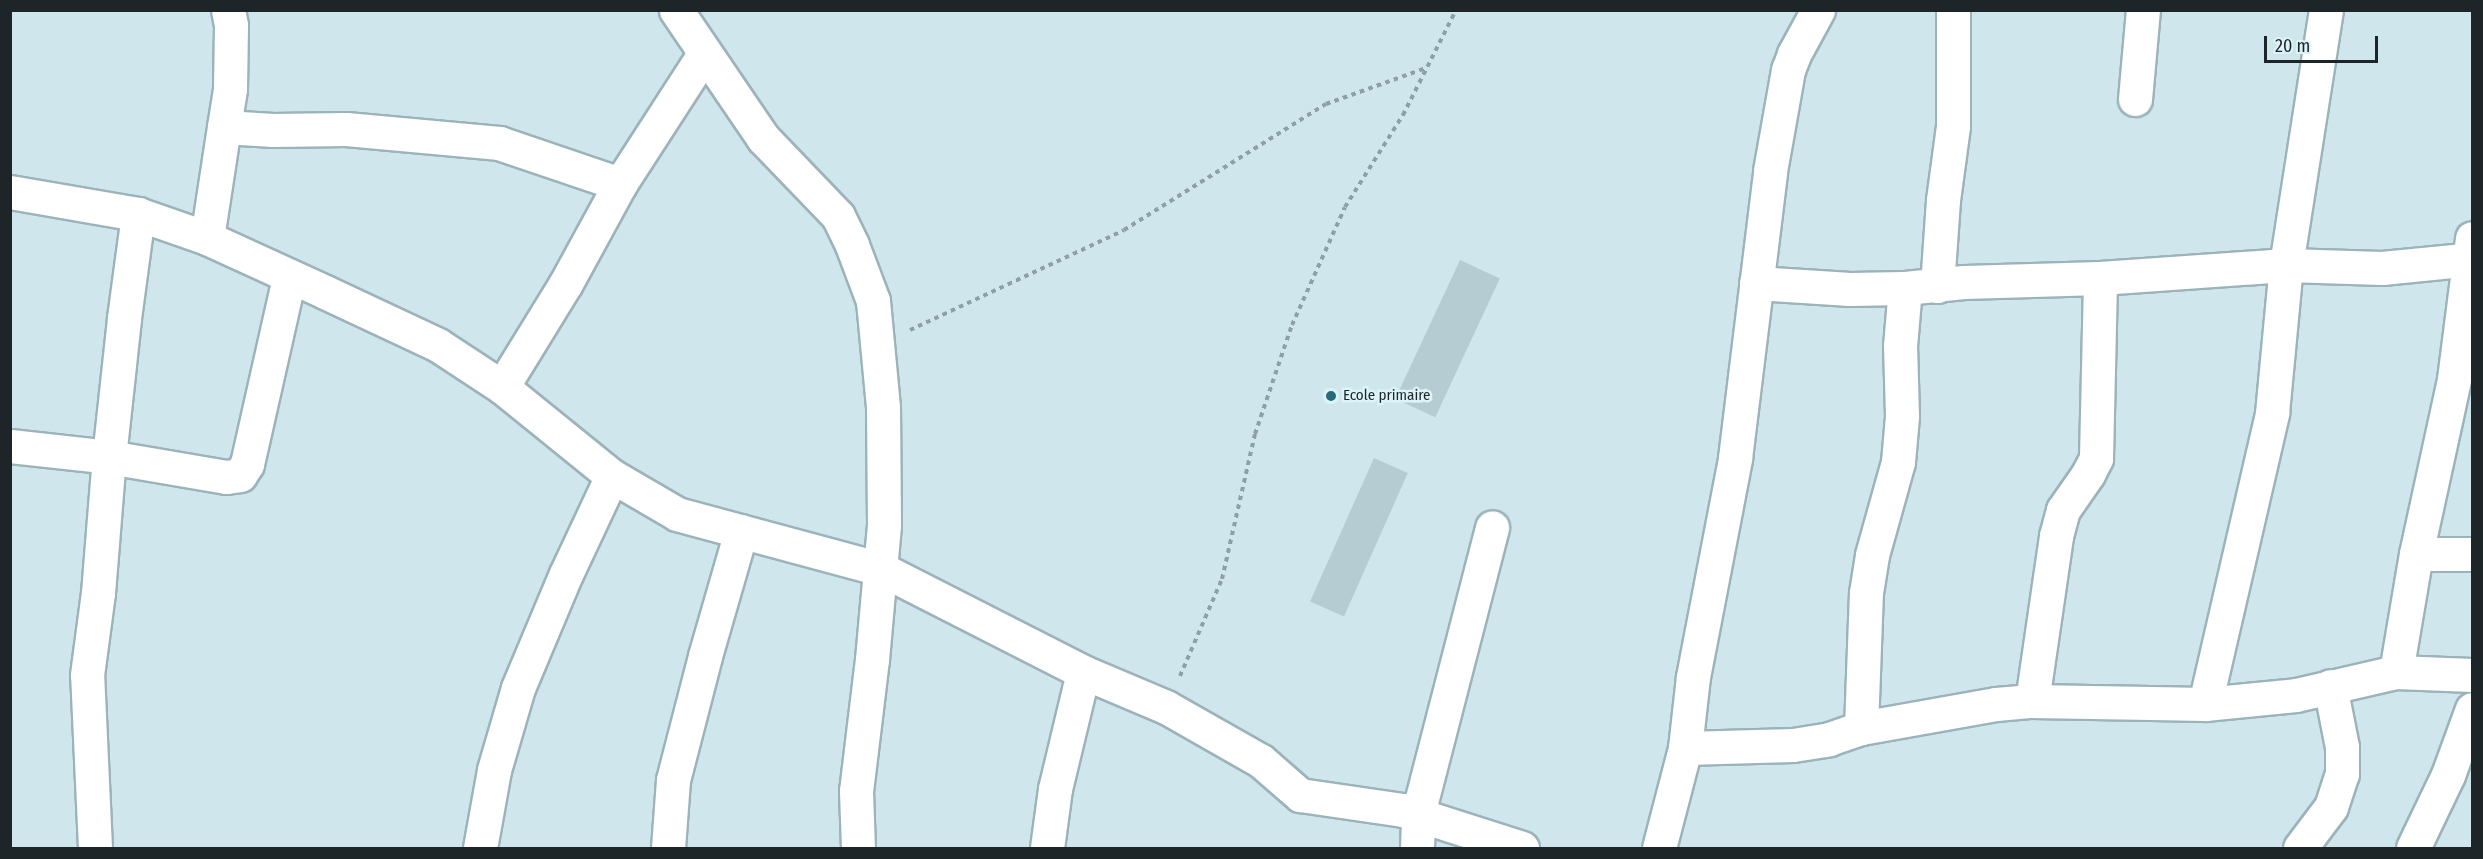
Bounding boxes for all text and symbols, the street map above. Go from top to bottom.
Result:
scale bar [2267,24,2381,62]
text: 20 m [2275,35,2310,57]
place label: Ecole primaire [1343,387,1430,405]
marker: Ecole primaire [1324,389,1338,403]

